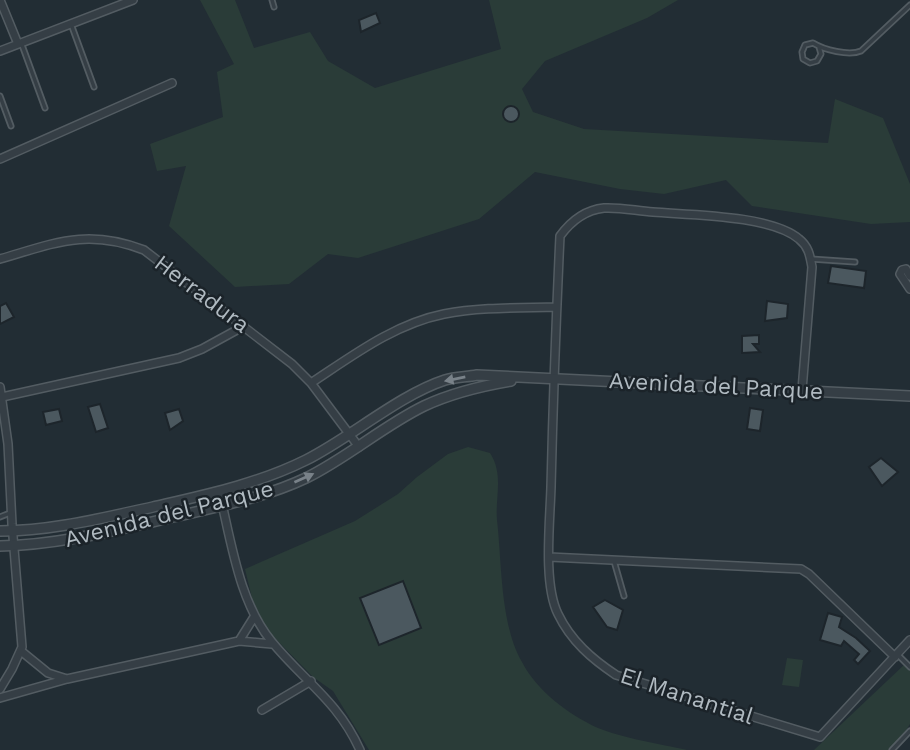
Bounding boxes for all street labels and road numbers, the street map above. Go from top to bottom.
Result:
street label: Herradura [149,249,255,339]
street label: Avenida del Parque [608,367,824,405]
street label: Avenida del Parque [62,475,276,553]
street label: El Manantial [617,662,757,730]

